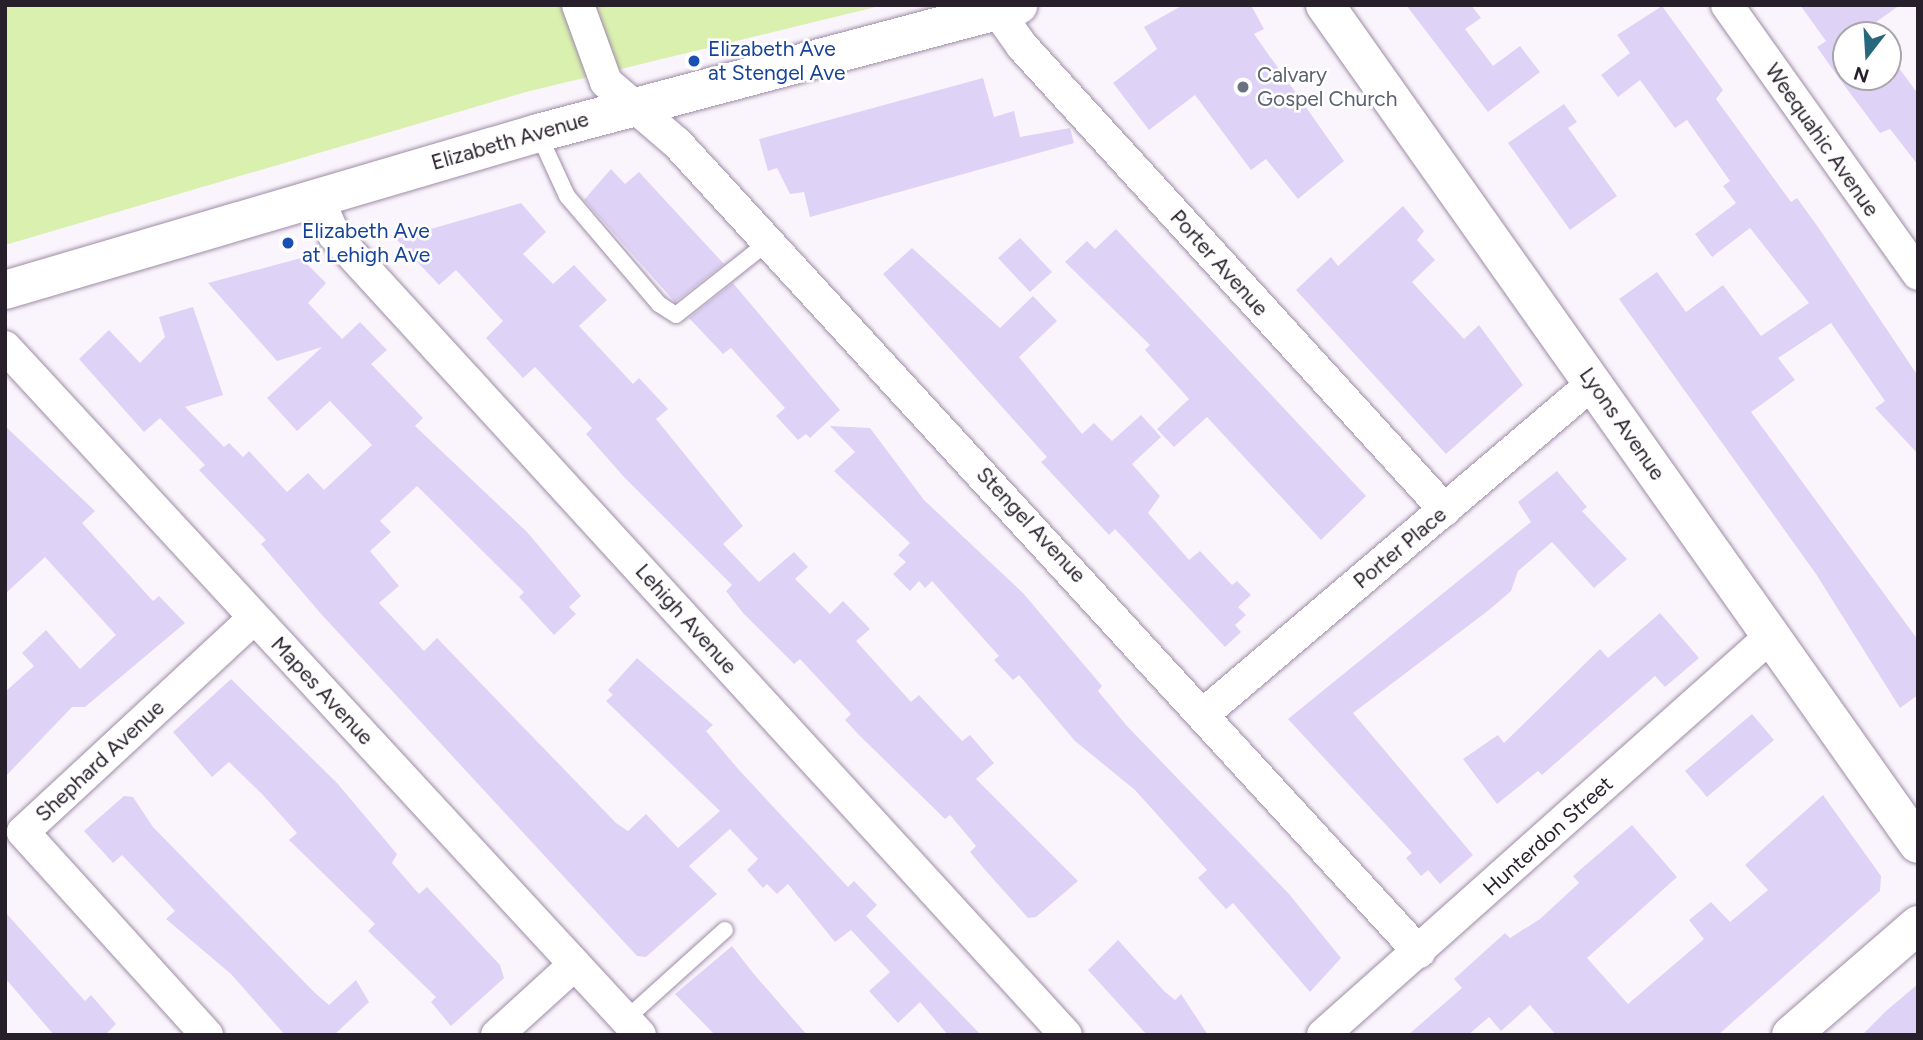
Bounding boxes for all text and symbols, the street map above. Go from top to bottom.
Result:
north arrow [1832,21,1902,91]
place label: Elizabeth Ave at Stengel Ave [708,36,846,86]
marker: Elizabeth Ave at Stengel Ave [686,53,702,69]
street label: Weequahic Avenue [1760,59,1884,221]
place label: Calvary Gospel Church [1257,62,1397,112]
text: N [1851,62,1872,88]
marker: Calvary Gospel Church [1235,79,1251,95]
street label: Elizabeth Avenue [428,106,592,176]
street label: Porter Avenue [1165,205,1273,321]
place label: Elizabeth Ave at Lehigh Ave [302,218,430,268]
marker: Elizabeth Ave at Lehigh Ave [280,235,296,251]
street label: Lyons Avenue [1574,363,1670,485]
street label: Stengel Avenue [971,462,1091,588]
street label: Porter Place [1349,502,1451,594]
street label: Lehigh Avenue [630,559,742,679]
street label: Mapes Avenue [266,632,378,750]
street label: Shephard Avenue [31,695,169,827]
street label: Hunterdon Street [1478,771,1618,901]

